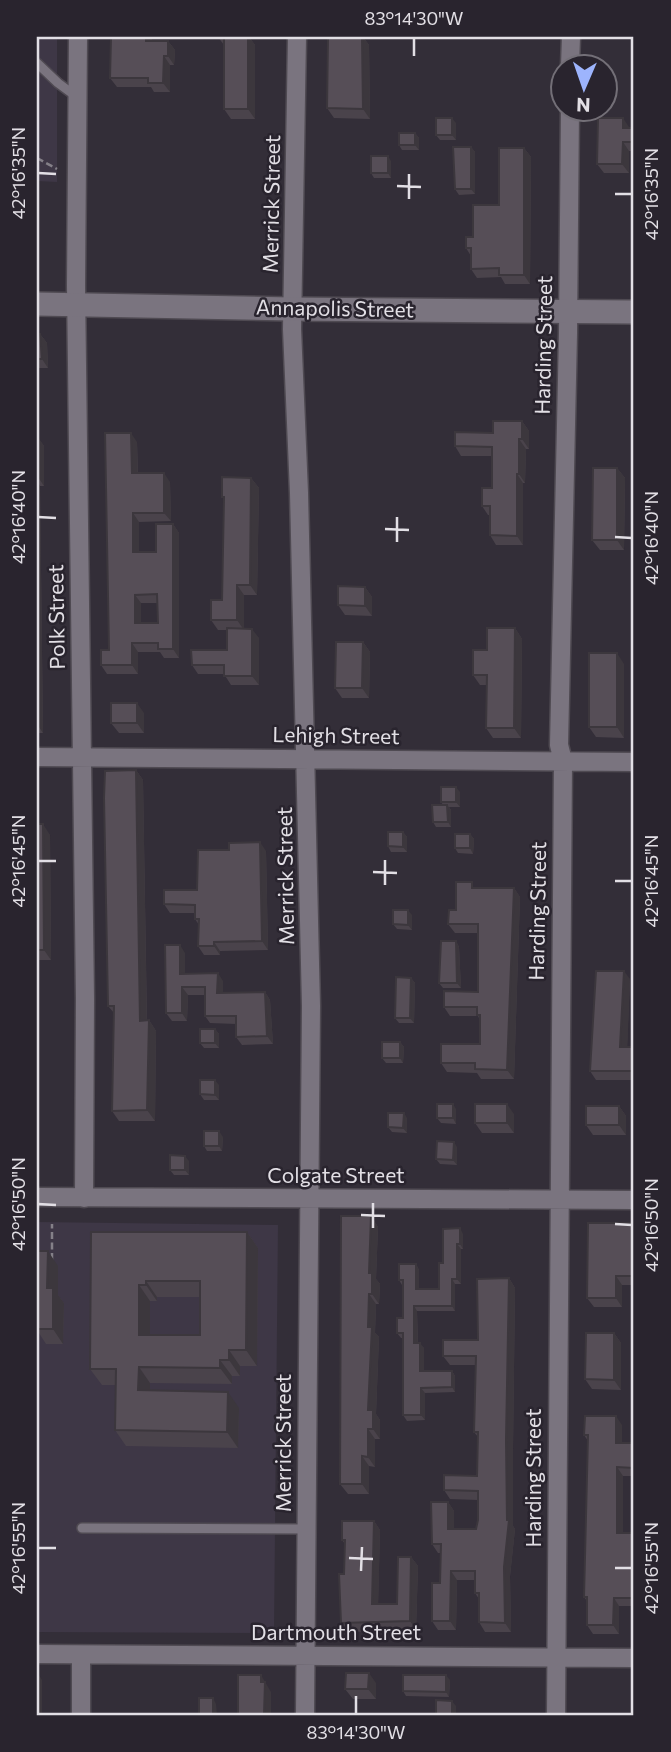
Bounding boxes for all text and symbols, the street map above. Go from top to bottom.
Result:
text: 83°14'30"W [365,7,463,29]
north arrow [548,52,618,122]
text: N [576,94,591,117]
text: 42°16'35"N [7,127,29,219]
street label: Merrick Street [257,135,284,273]
text: 42°16'35"N [640,148,662,240]
street label: Harding Street [529,275,556,415]
street label: Annapolis Street [256,294,414,321]
text: 42°16'40"N [7,470,29,564]
text: 42°16'40"N [640,491,662,585]
street label: Polk Street [42,564,69,670]
street label: Lehigh Street [272,721,400,748]
street label: Merrick Street [271,807,298,945]
text: 42°16'45"N [7,815,29,907]
text: 42°16'45"N [640,835,662,927]
street label: Harding Street [523,841,550,981]
text: 42°16'50"N [7,1157,29,1251]
street label: Colgate Street [267,1162,405,1187]
text: 42°16'50"N [640,1178,662,1272]
street label: Merrick Street [270,1374,295,1512]
street label: Harding Street [520,1408,545,1548]
text: 42°16'55"N [7,1502,29,1594]
text: 42°16'55"N [640,1522,662,1614]
street label: Dartmouth Street [251,1619,421,1644]
text: 83°14'30"W [307,1721,405,1743]

